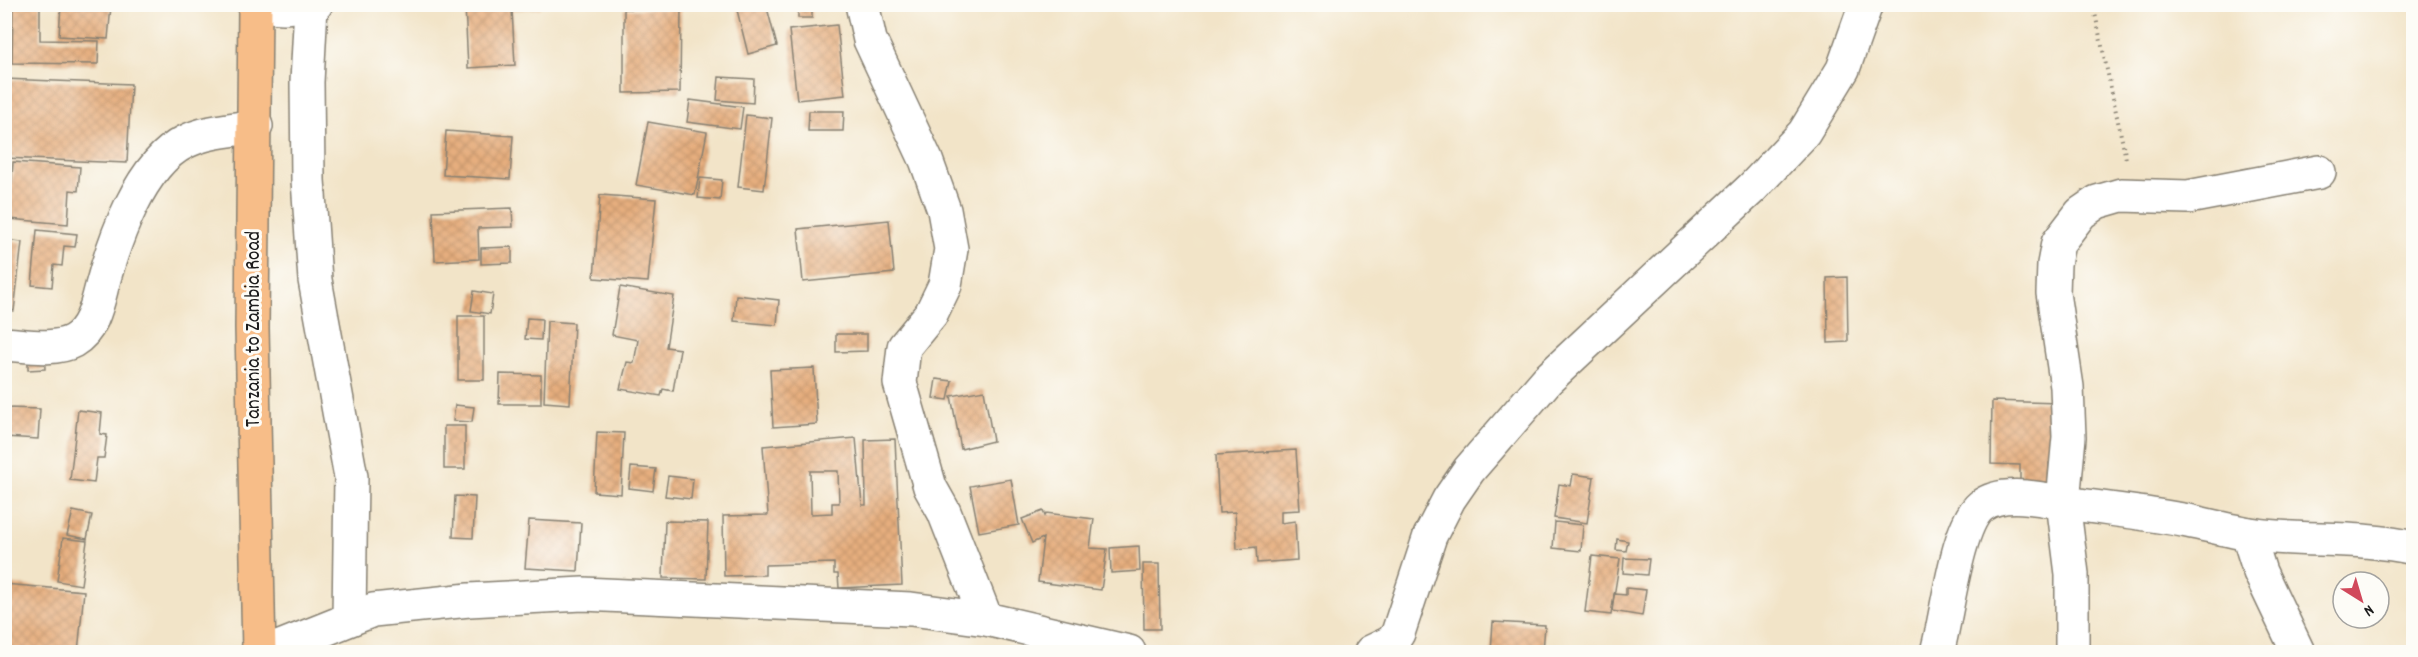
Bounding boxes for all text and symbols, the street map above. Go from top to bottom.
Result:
street label: Tanzania to Zambia Road [240,231,270,427]
north arrow [2331,570,2391,630]
text: N [2358,598,2379,622]

